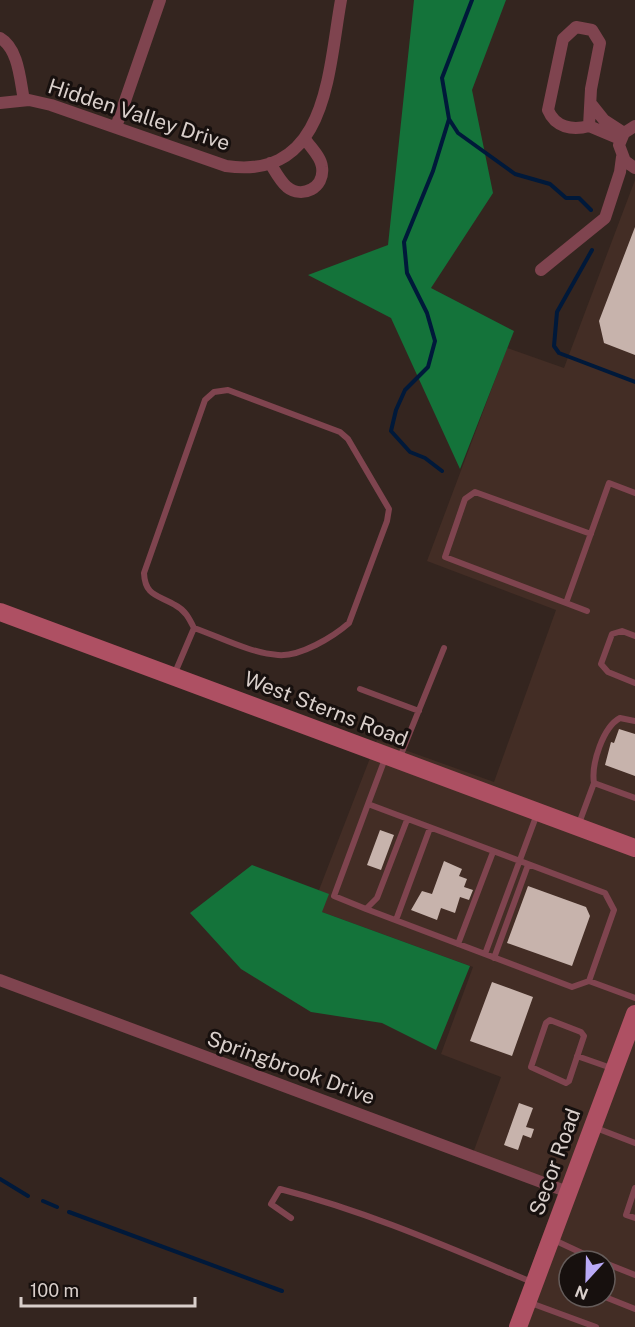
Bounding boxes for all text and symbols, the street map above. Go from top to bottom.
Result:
street label: Hidden Valley Drive [45,73,233,156]
street label: West Sterns Road [241,666,412,751]
street label: Springbrook Drive [204,1026,379,1110]
street label: Secor Road [524,1105,585,1219]
north arrow [557,1249,617,1309]
scale bar [21,1270,195,1308]
text: 100 m [30,1280,79,1301]
text: N [572,1281,591,1304]

